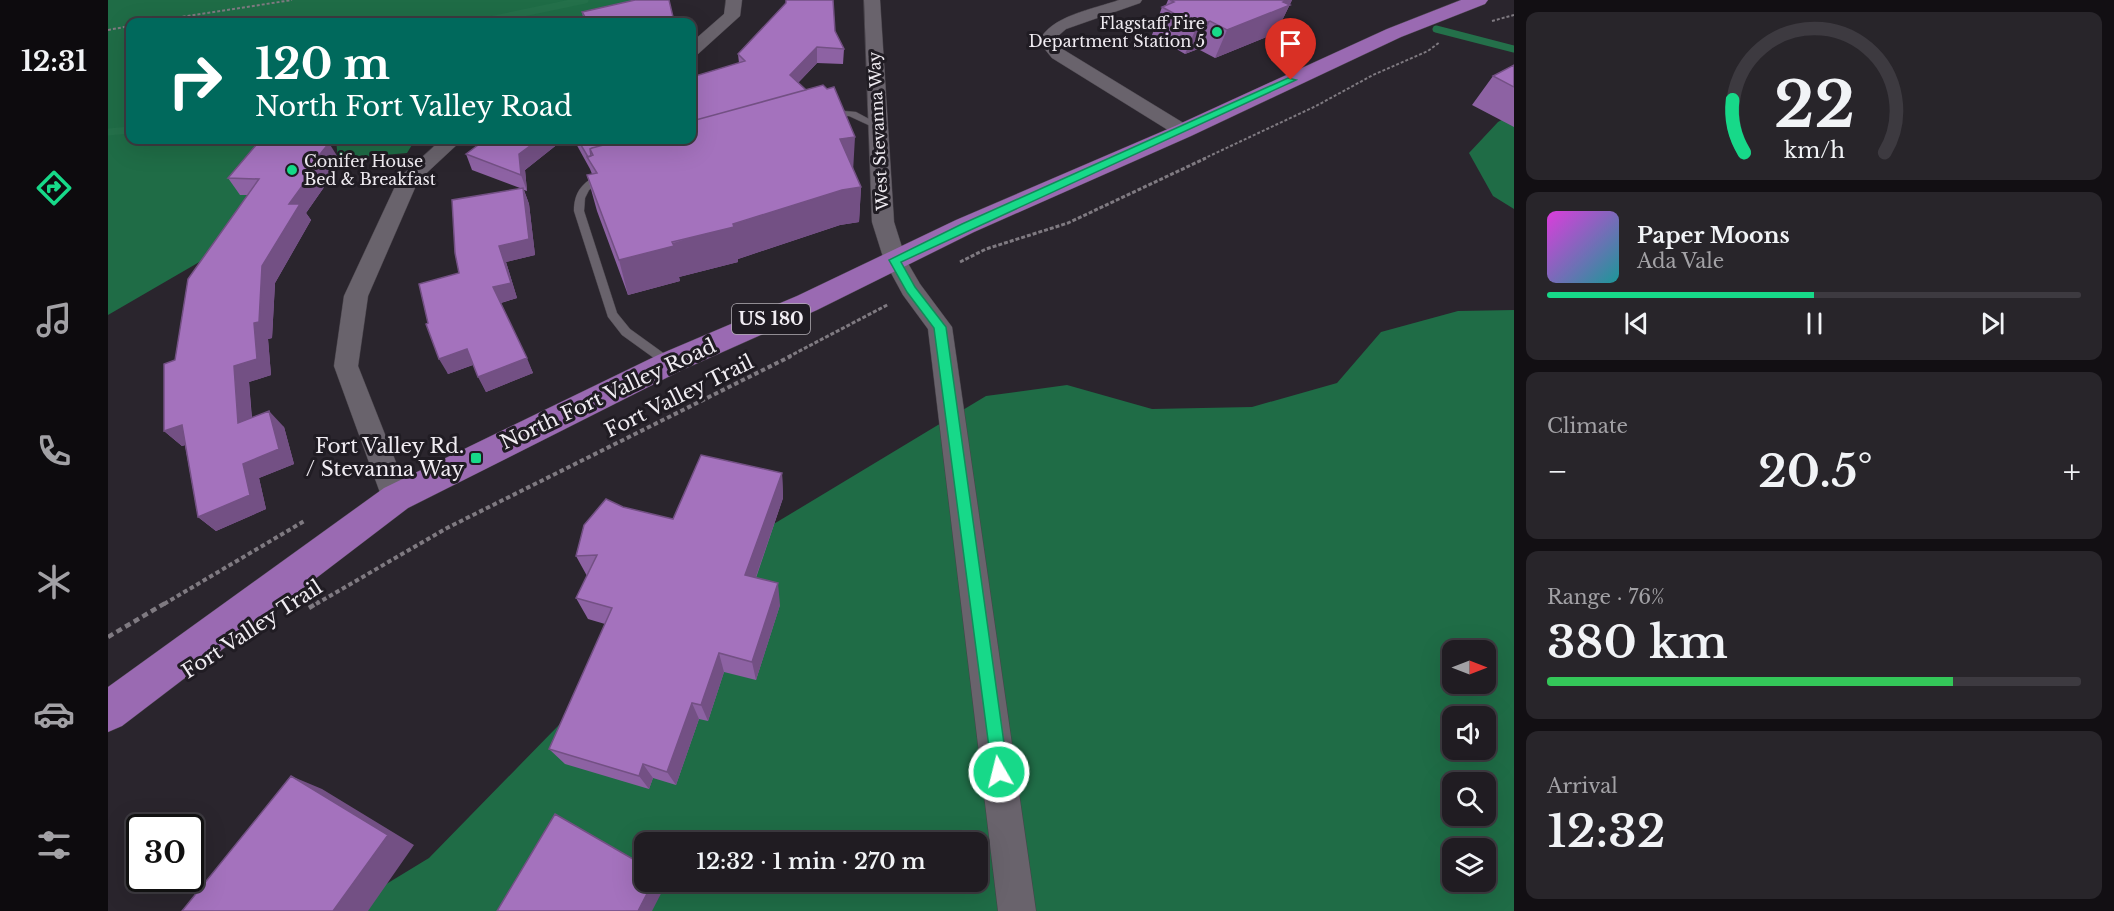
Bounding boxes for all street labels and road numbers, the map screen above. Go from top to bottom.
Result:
street label: West Stevanna Way [864,50,892,212]
road number: US 180 [732,304,810,334]
street label: North Fort Valley Road [496,333,720,455]
street label: Fort Valley Trail [601,350,757,442]
street label: Fort Valley Trail [177,575,327,683]

